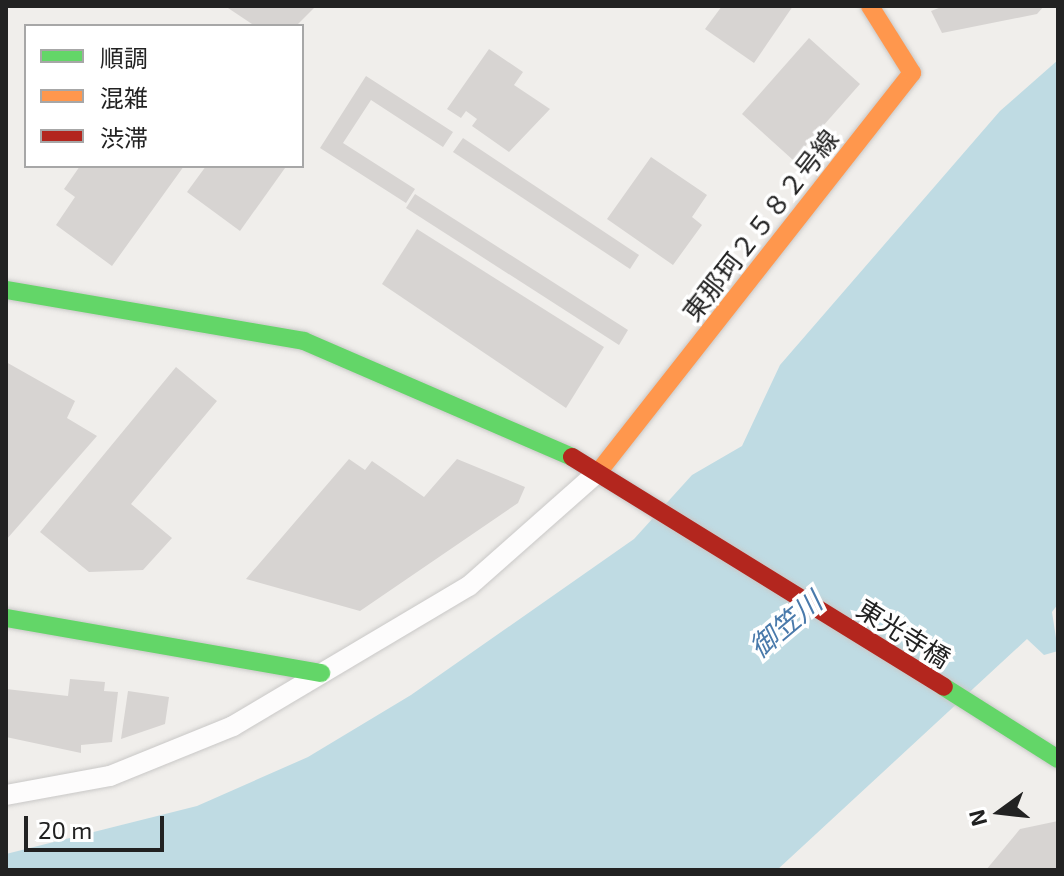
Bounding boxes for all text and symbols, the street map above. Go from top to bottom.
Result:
legend [24,24,304,168]
text: 順調 [100,43,148,72]
text: 混雑 [100,83,148,112]
text: 渋滞 [100,123,148,152]
street label: 東那珂２５８２号線 [676,123,844,327]
water label: 御笠川 [742,584,828,664]
street label: 東光寺橋 [852,592,956,674]
north arrow [960,772,1040,852]
scale bar [28,800,168,850]
text: N [962,807,991,829]
text: 20 m [38,815,92,844]

